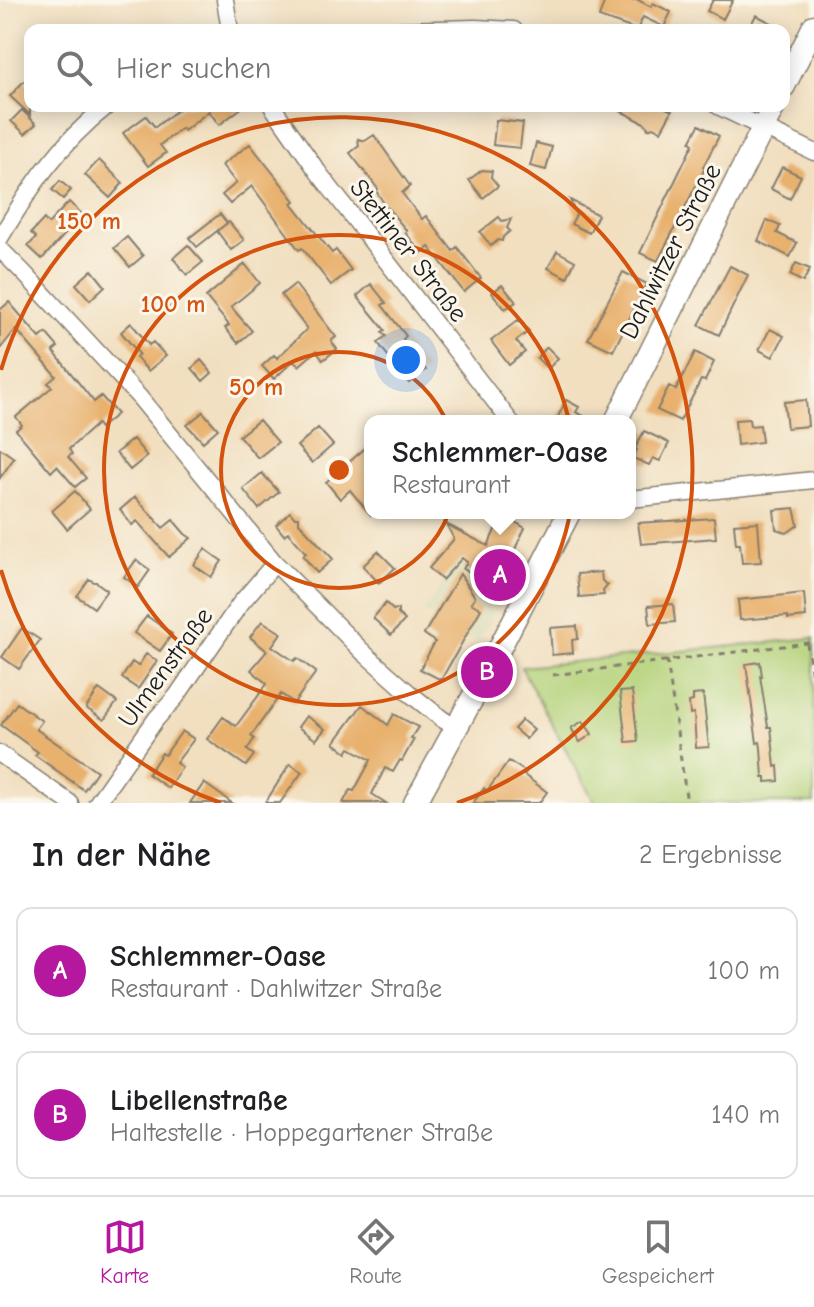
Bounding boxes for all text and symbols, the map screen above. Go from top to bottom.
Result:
search box [24,24,790,112]
icon: search [52,46,96,90]
text: Hier suchen [116,51,271,86]
street label: Dahlwitzer Straße [614,159,728,344]
street label: Stettiner Straße [343,173,473,328]
text: 150 m [57,207,121,235]
text: 100 m [141,290,205,318]
your location [386,340,426,380]
text: 50 m [229,373,283,401]
popup [364,415,636,519]
text: Schlemmer-Oase [392,435,608,470]
centre of rings [325,456,353,484]
text: Restaurant [392,470,510,500]
pin: A [474,545,526,605]
street label: Ulmenstraße [112,602,219,733]
pin: B [461,642,513,702]
text: In der Nähe [32,835,211,875]
text: 2 Ergebnisse [639,840,782,870]
text: Schlemmer-Oase [110,939,326,974]
text: A [53,956,67,986]
text: 100 m [708,956,780,986]
text: Restaurant · Dahlwitzer Straße [110,974,442,1004]
text: Libellenstraße [110,1083,288,1118]
text: B [52,1100,68,1130]
text: 140 m [711,1100,780,1130]
text: Haltestelle · Hoppegartener Straße [110,1118,493,1148]
tab: Karte [100,1215,149,1289]
tab: Route [349,1215,402,1289]
tab: Gespeichert [602,1215,714,1289]

